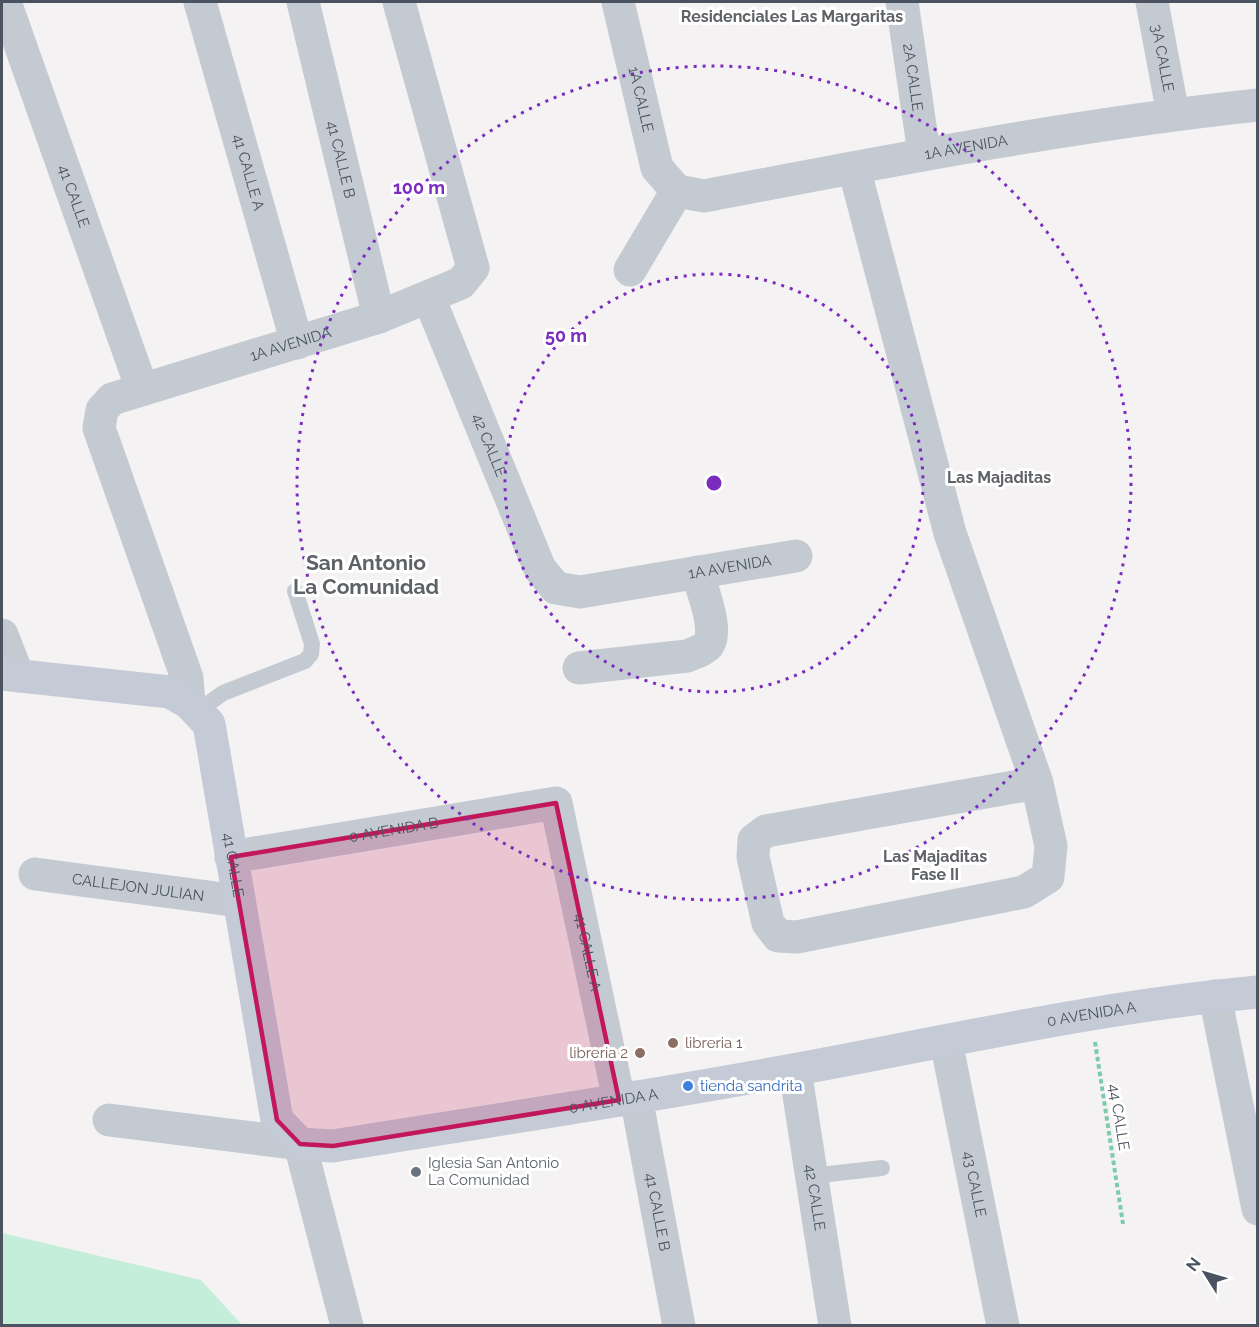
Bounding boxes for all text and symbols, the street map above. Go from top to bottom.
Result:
district label: Residenciales Las Margaritas [681,7,903,26]
street label: 3A CALLE [1147,23,1178,93]
street label: 2A CALLE [899,42,927,112]
street label: 1A CALLE [624,65,657,134]
street label: 41 CALLE B [323,119,359,200]
street label: 1A AVENIDA [923,131,1009,163]
street label: 41 CALLE A [229,132,268,213]
street label: 41 CALLE [54,162,93,230]
text: 100 m [393,177,445,198]
street label: 1A AVENIDA [248,323,333,365]
text: 50 m [545,325,587,346]
street label: 42 CALLE [468,411,510,479]
district label: Las Majaditas [947,468,1051,487]
centre of rings [704,473,724,493]
district label: San Antonio La Comunidad [293,550,439,599]
street label: 1A AVENIDA [687,551,773,583]
street label: 0 AVENIDA B [348,814,440,846]
street label: 41 CALLE [219,831,248,899]
district label: Las Majaditas Fase II [883,847,987,884]
street label: CALLEJON JULIAN [71,870,205,905]
street label: 41 CALLE A [571,912,605,993]
street label: 0 AVENIDA A [1046,998,1137,1030]
place label: libreria 1 [685,1034,743,1052]
marker: libreria 1 [666,1036,680,1050]
place label: libreria 2 [569,1044,628,1062]
marker: libreria 2 [633,1046,647,1060]
place label: tienda sandrita [700,1077,802,1095]
marker: tienda sandrita [681,1079,695,1093]
street label: 44 CALLE [1105,1082,1133,1152]
street label: 0 AVENIDA A [568,1085,659,1117]
street label: 43 CALLE [959,1150,990,1219]
place label: Iglesia San Antonio La Comunidad [428,1154,559,1189]
street label: 42 CALLE [801,1163,829,1232]
marker: Iglesia San Antonio La Comunidad [409,1165,423,1179]
street label: 41 CALLE B [641,1171,674,1253]
north arrow [1175,1243,1235,1303]
text: N [1182,1254,1205,1275]

